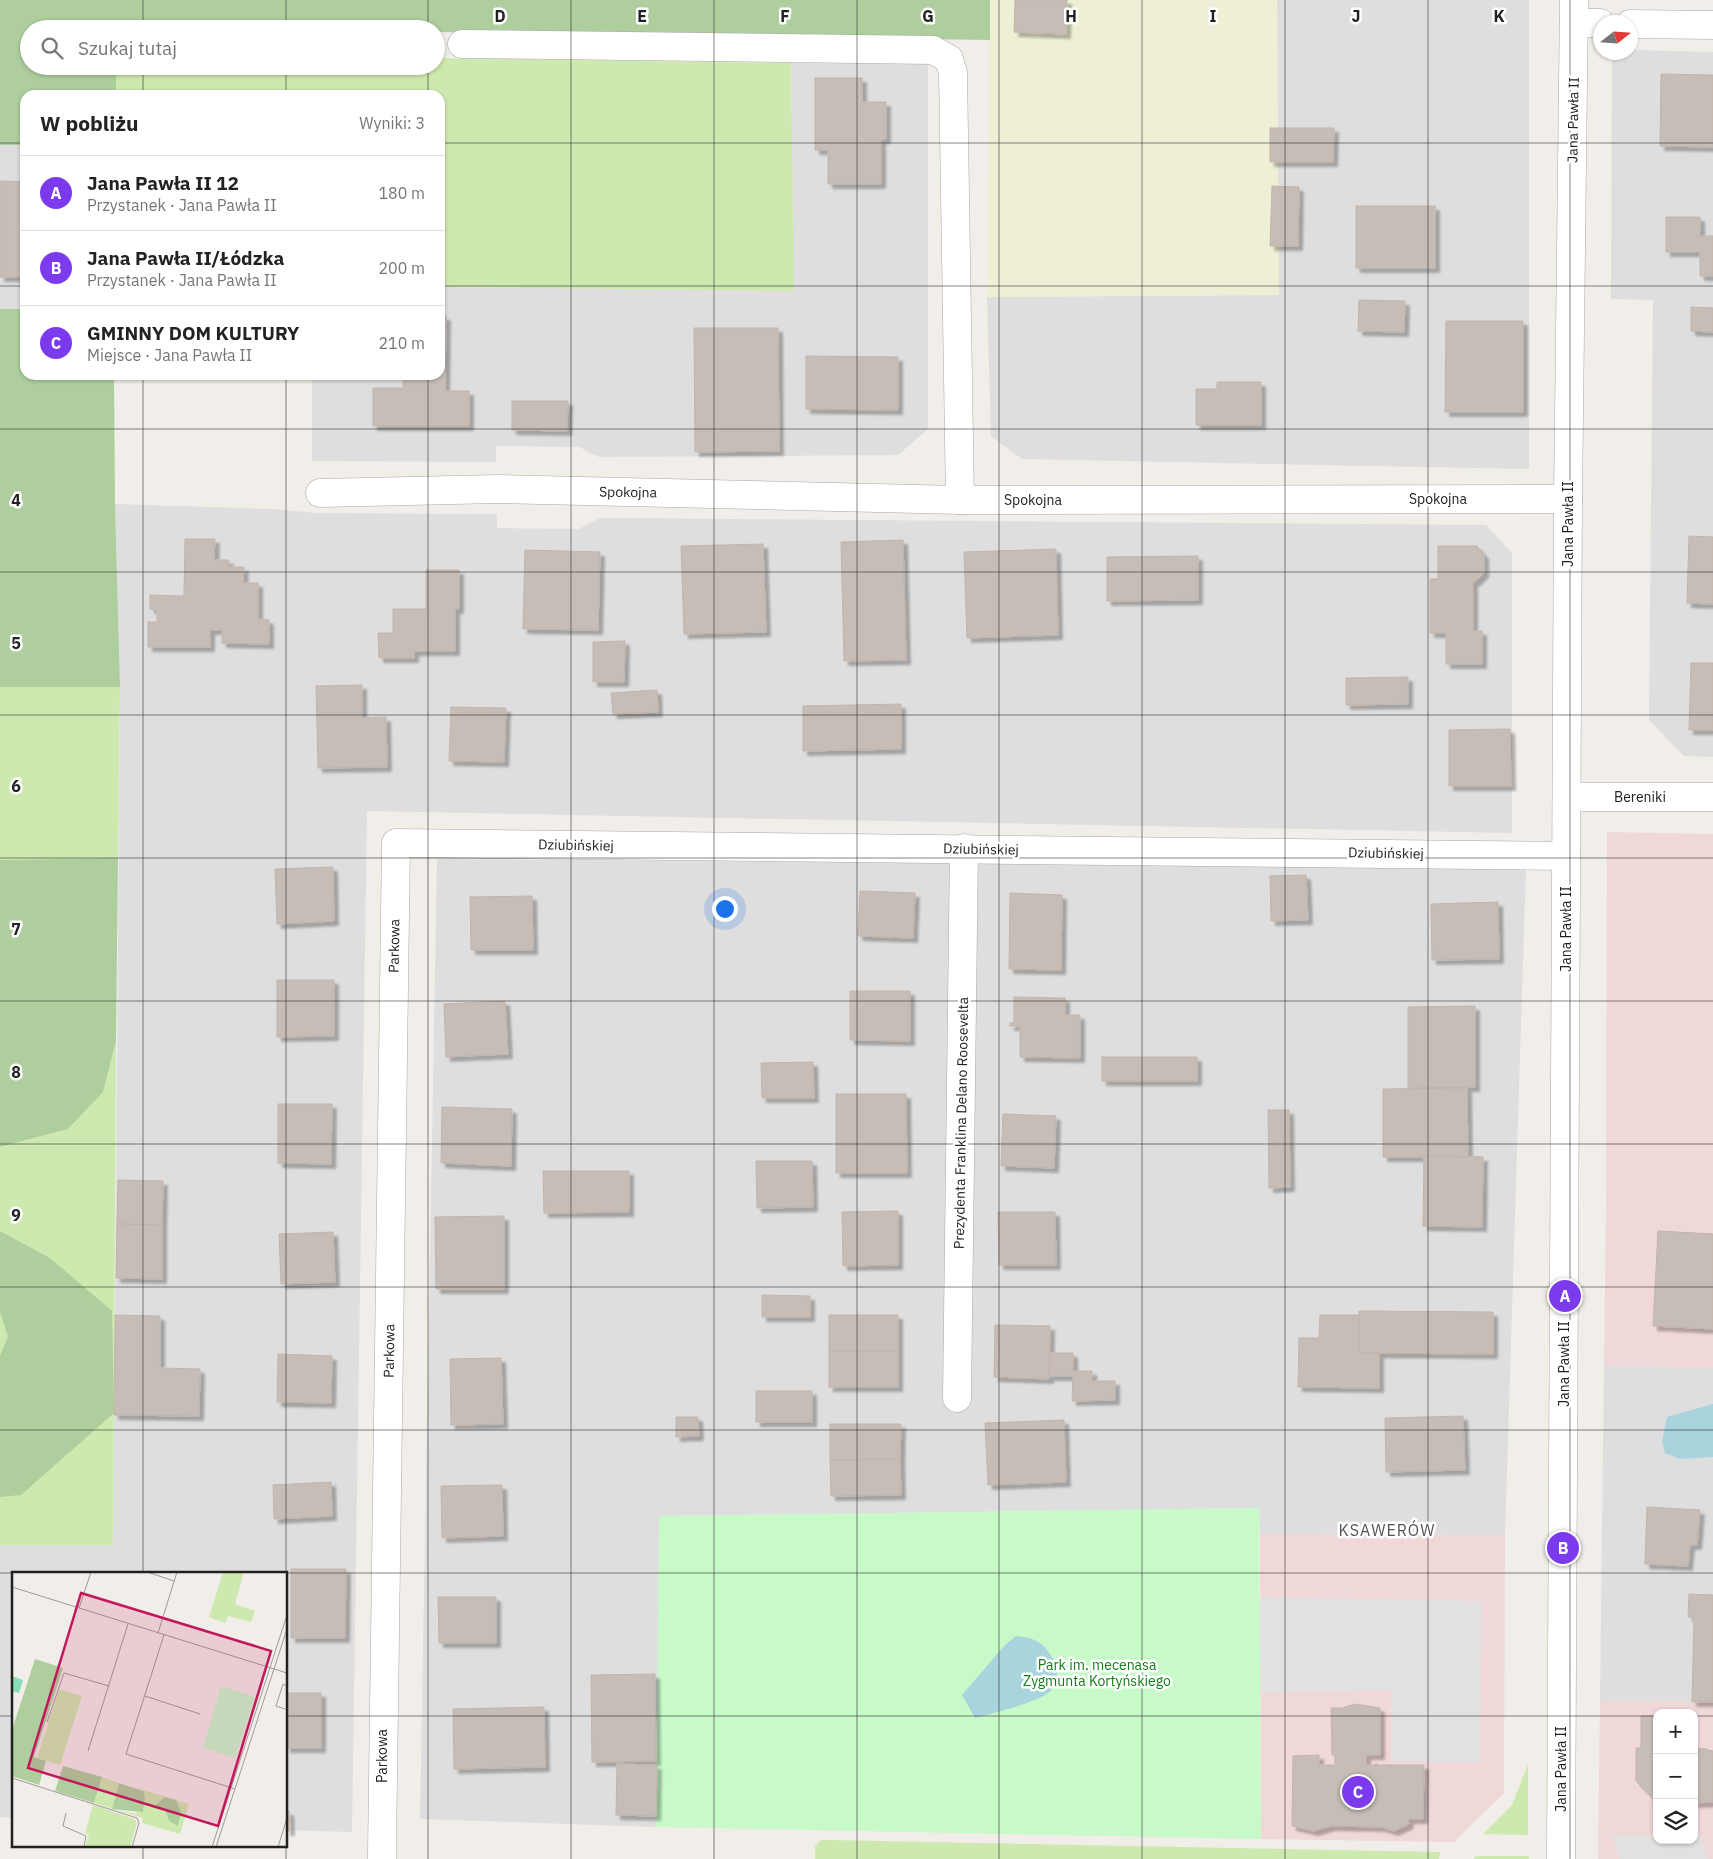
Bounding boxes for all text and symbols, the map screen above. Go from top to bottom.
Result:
text: D [494,6,506,26]
text: E [637,6,647,26]
text: F [780,6,790,26]
text: G [922,6,934,26]
text: H [1065,6,1077,26]
text: I [1210,6,1217,26]
text: J [1352,6,1360,26]
text: K [1493,6,1505,26]
north arrow [1593,15,1638,60]
search box [20,20,445,75]
icon: search [38,34,66,62]
text: Szukaj tutaj [78,36,177,60]
street label: Jana Pawła II [1563,77,1583,163]
text: W pobliżu [40,109,139,137]
text: Wyniki: 3 [359,113,425,133]
text: Jana Pawła II 12 [87,171,239,195]
text: A [51,183,61,203]
text: 180 m [378,183,425,203]
text: Przystanek · Jana Pawła II [87,195,277,215]
text: Jana Pawła II/Łódzka [87,246,284,270]
text: B [51,258,61,278]
text: 200 m [378,258,425,278]
text: Przystanek · Jana Pawła II [87,270,277,290]
text: GMINNY DOM KULTURY [87,321,299,345]
text: C [51,333,61,353]
text: 210 m [378,333,425,353]
text: Miejsce · Jana Pawła II [87,345,252,365]
street label: Jana Pawła II [1559,481,1577,567]
street label: Spokojna [599,482,658,502]
text: 4 [11,490,21,510]
street label: Spokojna [1409,490,1468,508]
street label: Spokojna [1004,491,1063,509]
text: 5 [11,633,21,653]
text: 6 [11,776,21,796]
street label: Bereniki [1614,788,1666,806]
street label: Dziubińskiej [538,835,614,855]
street label: Dziubińskiej [943,839,1019,859]
street label: Dziubińskiej [1348,843,1424,863]
street label: Jana Pawła II [1557,886,1575,972]
your location [712,896,738,922]
street label: Parkowa [385,918,403,973]
text: 7 [11,919,21,939]
street label: Prezydenta Franklina Delano Roosevelta [950,996,972,1249]
text: 8 [11,1062,21,1082]
text: 9 [11,1205,21,1225]
pin: A [1549,1277,1581,1315]
street label: Jana Pawła II [1555,1321,1573,1407]
street label: Parkowa [380,1323,398,1378]
district label: KSAWERÓW [1339,1519,1435,1540]
pin: B [1547,1529,1579,1567]
inset map [12,1572,288,1846]
park label: Park im. mecenasa Zygmunta Kortyńskiego [1023,1656,1171,1690]
map controls [1653,1709,1698,1844]
button: + [1653,1709,1698,1754]
street label: Jana Pawła II [1552,1726,1570,1812]
street label: Parkowa [373,1728,391,1783]
button: − [1653,1754,1698,1799]
pin: C [1342,1773,1374,1811]
button: layers [1653,1799,1698,1844]

